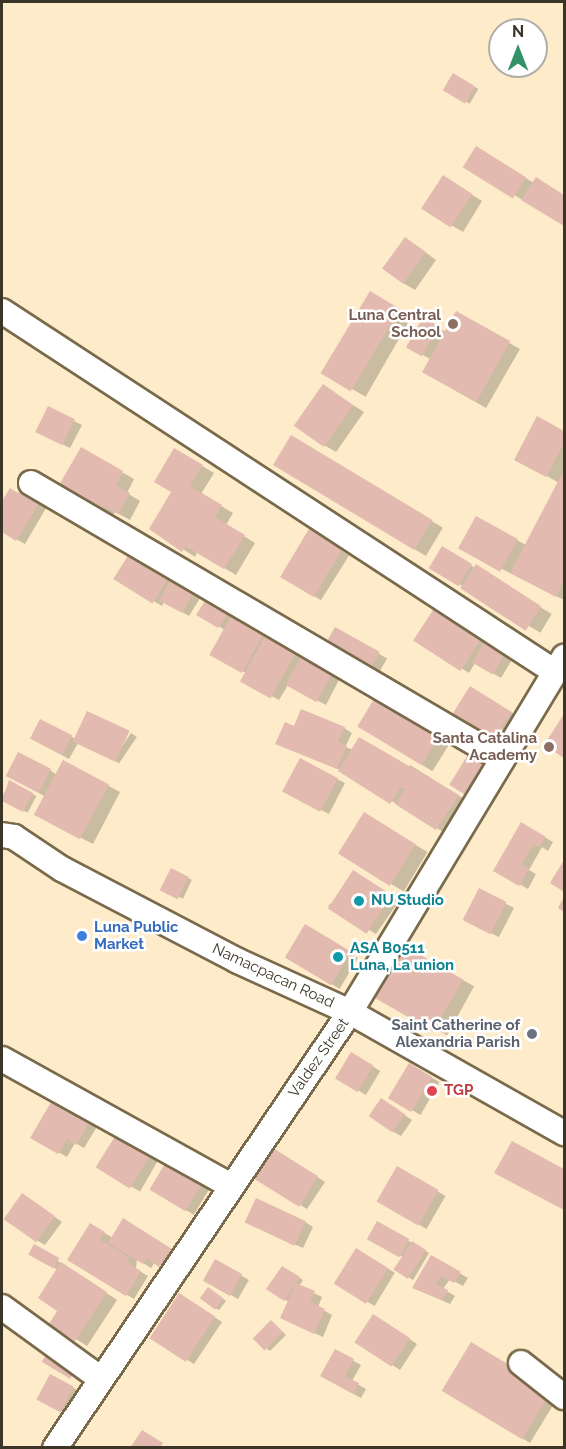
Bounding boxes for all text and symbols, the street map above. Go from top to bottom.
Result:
north arrow [488,18,548,78]
text: N [512,22,524,41]
place label: Luna Central School [349,306,441,341]
marker: Luna Central School [446,317,460,331]
place label: Santa Catalina Academy [433,729,537,764]
marker: Santa Catalina Academy [542,740,556,754]
place label: NU Studio [371,892,444,910]
marker: NU Studio [352,894,366,908]
place label: Luna Public Market [94,918,178,953]
marker: Luna Public Market [75,929,89,943]
place label: ASA B0511 Luna, La union [350,939,454,974]
street label: Namacpacan Road [209,940,337,1012]
marker: ASA B0511 Luna, La union [331,950,345,964]
street label: Valdez Street [285,1015,353,1101]
place label: Saint Catherine of Alexandria Parish [392,1016,520,1051]
marker: Saint Catherine of Alexandria Parish [525,1027,539,1041]
place label: TGP [444,1082,473,1100]
marker: TGP [425,1084,439,1098]

